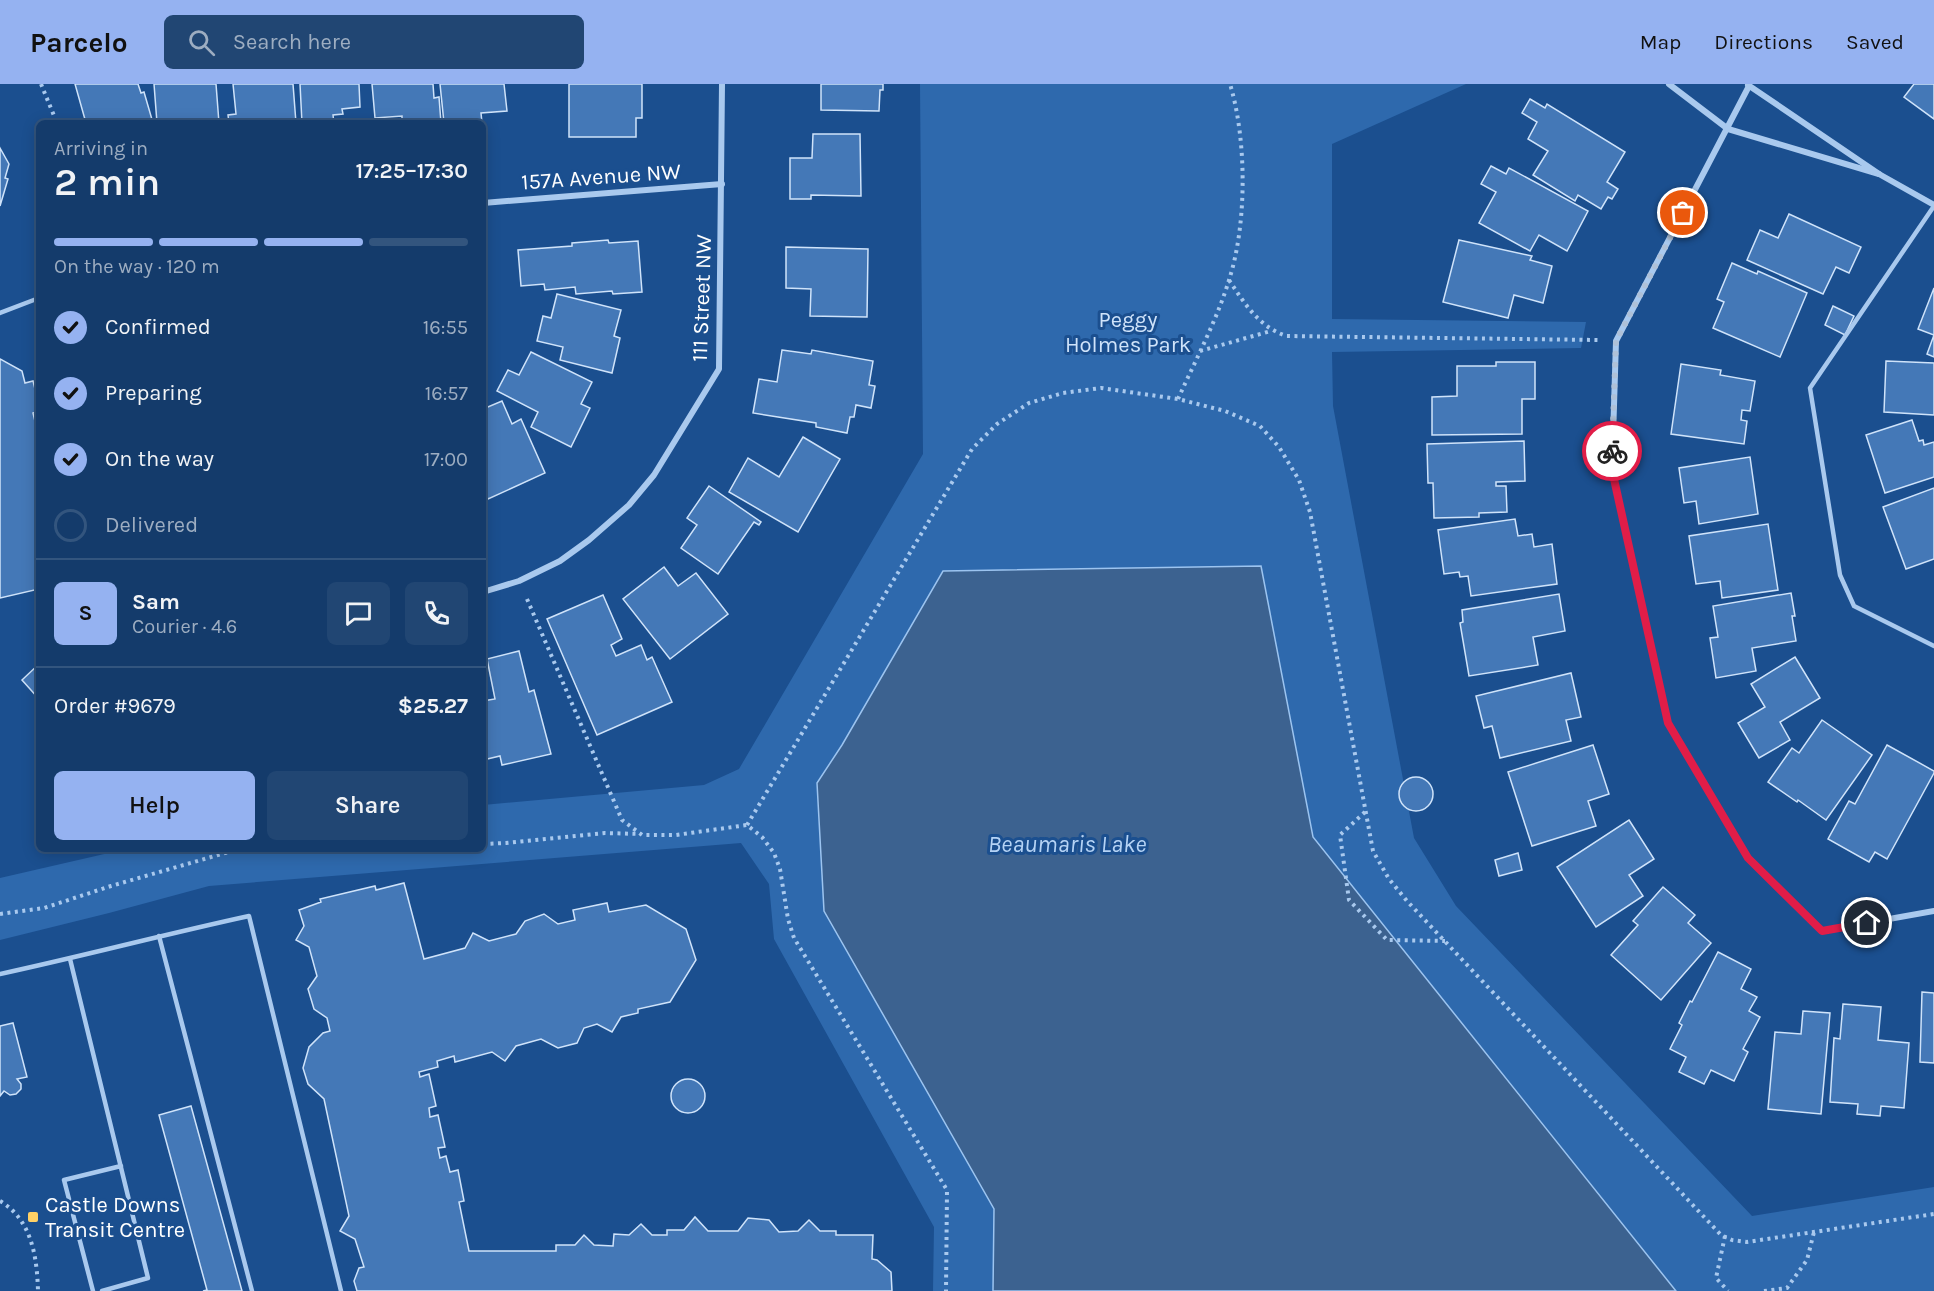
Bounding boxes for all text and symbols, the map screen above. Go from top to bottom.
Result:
search box [164,15,584,69]
text: Parcelo [30,26,128,59]
icon: search [185,26,218,59]
text: Search here [233,29,351,55]
text: Map [1640,30,1681,54]
text: Directions [1714,30,1813,54]
text: Saved [1846,30,1904,54]
text: Arriving in [54,137,148,160]
text: 17:25–17:30 [355,158,468,184]
street label: 157A Avenue NW [520,158,682,196]
text: 2 min [54,159,160,205]
pin [1657,187,1708,238]
icon: bag [1666,196,1699,229]
street label: 111 Street NW [687,234,717,362]
text: On the way · 120 m [54,255,220,278]
park label: Peggy Holmes Park [1065,307,1191,358]
icon: check [54,311,87,344]
text: Confirmed [105,314,211,340]
text: 16:55 [423,316,468,339]
icon: check [54,377,87,410]
text: Preparing [105,380,202,406]
text: 16:57 [425,382,468,405]
courier [1582,421,1642,481]
icon: bike [1596,435,1629,468]
icon: check [54,443,87,476]
text: On the way [105,446,214,472]
text: 17:00 [424,448,468,471]
text: Delivered [105,512,198,538]
button: chat [327,582,390,645]
button: phone [405,582,468,645]
text: Sam [132,589,180,615]
text: S [78,600,93,626]
text: Courier · 4.6 [132,615,237,638]
text: Order #9679 [54,693,176,719]
text: $25.27 [398,693,468,719]
button: Help [54,771,255,840]
button: Share [267,771,468,840]
water label: Beaumaris Lake [988,830,1146,858]
pin [1841,897,1892,948]
icon: home [1850,906,1883,939]
place label: Castle Downs Transit Centre [45,1192,185,1243]
marker: Castle Downs Transit Centre [26,1210,40,1224]

